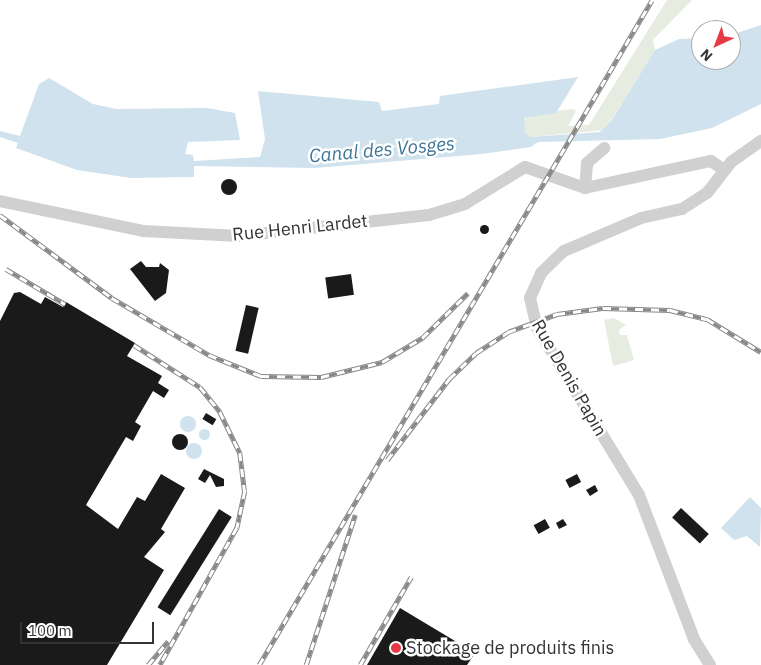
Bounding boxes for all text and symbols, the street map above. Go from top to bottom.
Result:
north arrow [691,20,741,70]
text: N [697,45,716,65]
water label: Canal des Vosges [308,132,456,168]
street label: Rue Henri Lardet [231,210,369,246]
street label: Rue Denis Papin [527,316,611,440]
scale bar [22,612,156,644]
text: 100 m [28,621,72,640]
place label: Stockage de produits finis [406,637,614,659]
marker: Stockage de produits finis [390,642,402,654]

